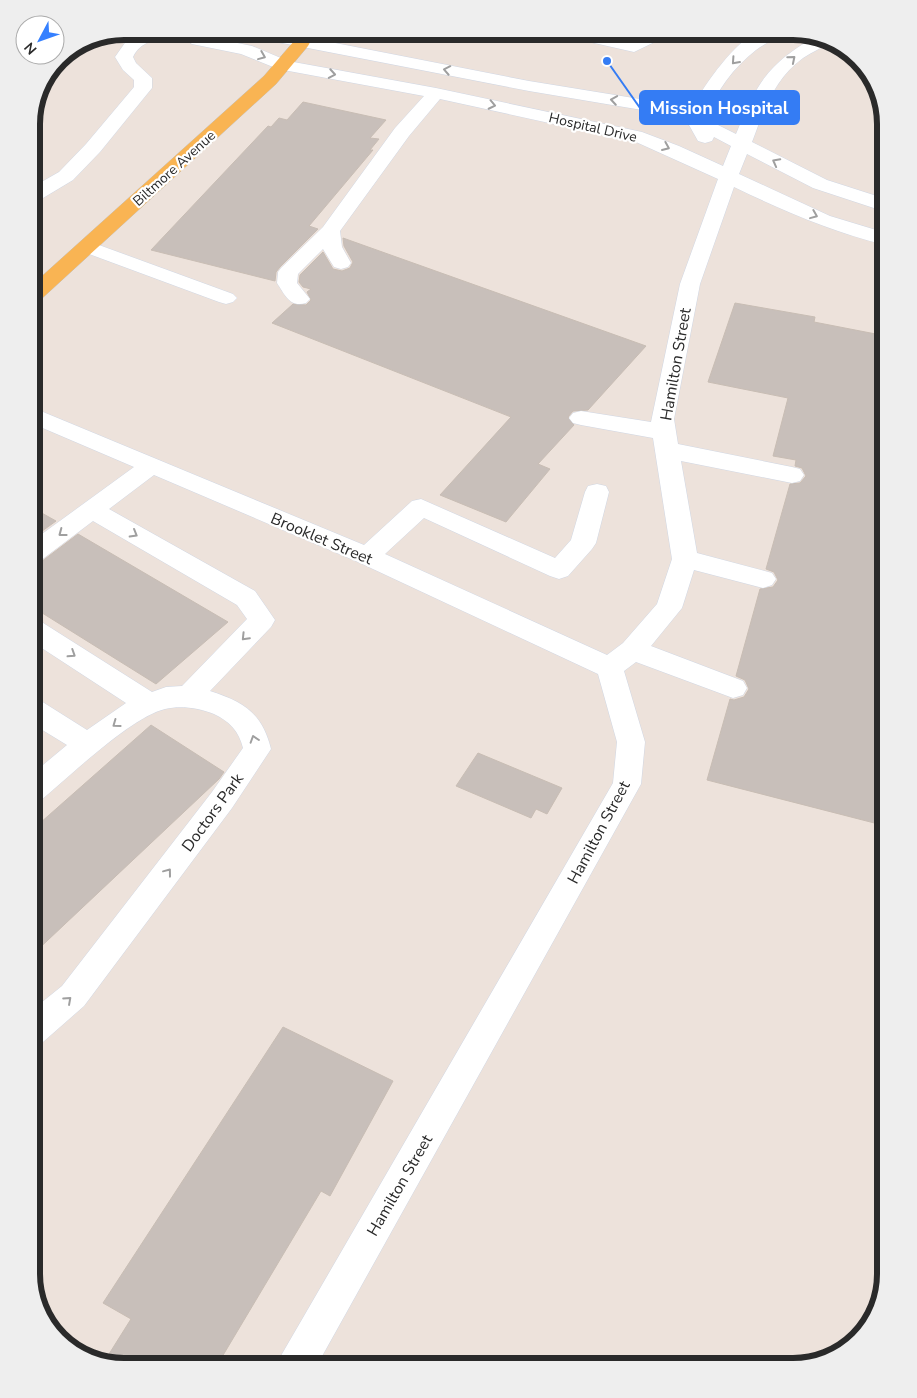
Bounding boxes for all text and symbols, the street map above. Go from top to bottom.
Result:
north arrow [15,15,65,65]
text: N [20,38,41,58]
one-way arrow [257,50,266,60]
one-way arrow [732,55,741,64]
one-way arrow [786,57,795,65]
one-way arrow [443,65,451,75]
one-way arrow [328,68,336,78]
callout: Mission Hospital [640,91,799,124]
one-way arrow [610,96,619,106]
text: Mission Hospital [649,96,789,120]
one-way arrow [487,99,496,110]
street label: Hospital Drive [547,108,639,147]
street label: Biltmore Avenue [129,126,220,211]
one-way arrow [661,141,670,152]
one-way arrow [772,158,781,168]
one-way arrow [809,209,818,219]
street label: Hamilton Street [655,306,697,422]
street label: Brooklet Street [267,508,376,570]
one-way arrow [58,527,68,536]
one-way arrow [129,528,138,538]
one-way arrow [242,632,251,641]
one-way arrow [67,648,76,658]
one-way arrow [112,718,122,727]
one-way arrow [249,735,259,743]
street label: Doctors Park [177,768,249,856]
street label: Hamilton Street [562,777,636,888]
one-way arrow [162,868,171,878]
one-way arrow [63,997,72,1006]
street label: Hamilton Street [362,1130,438,1240]

